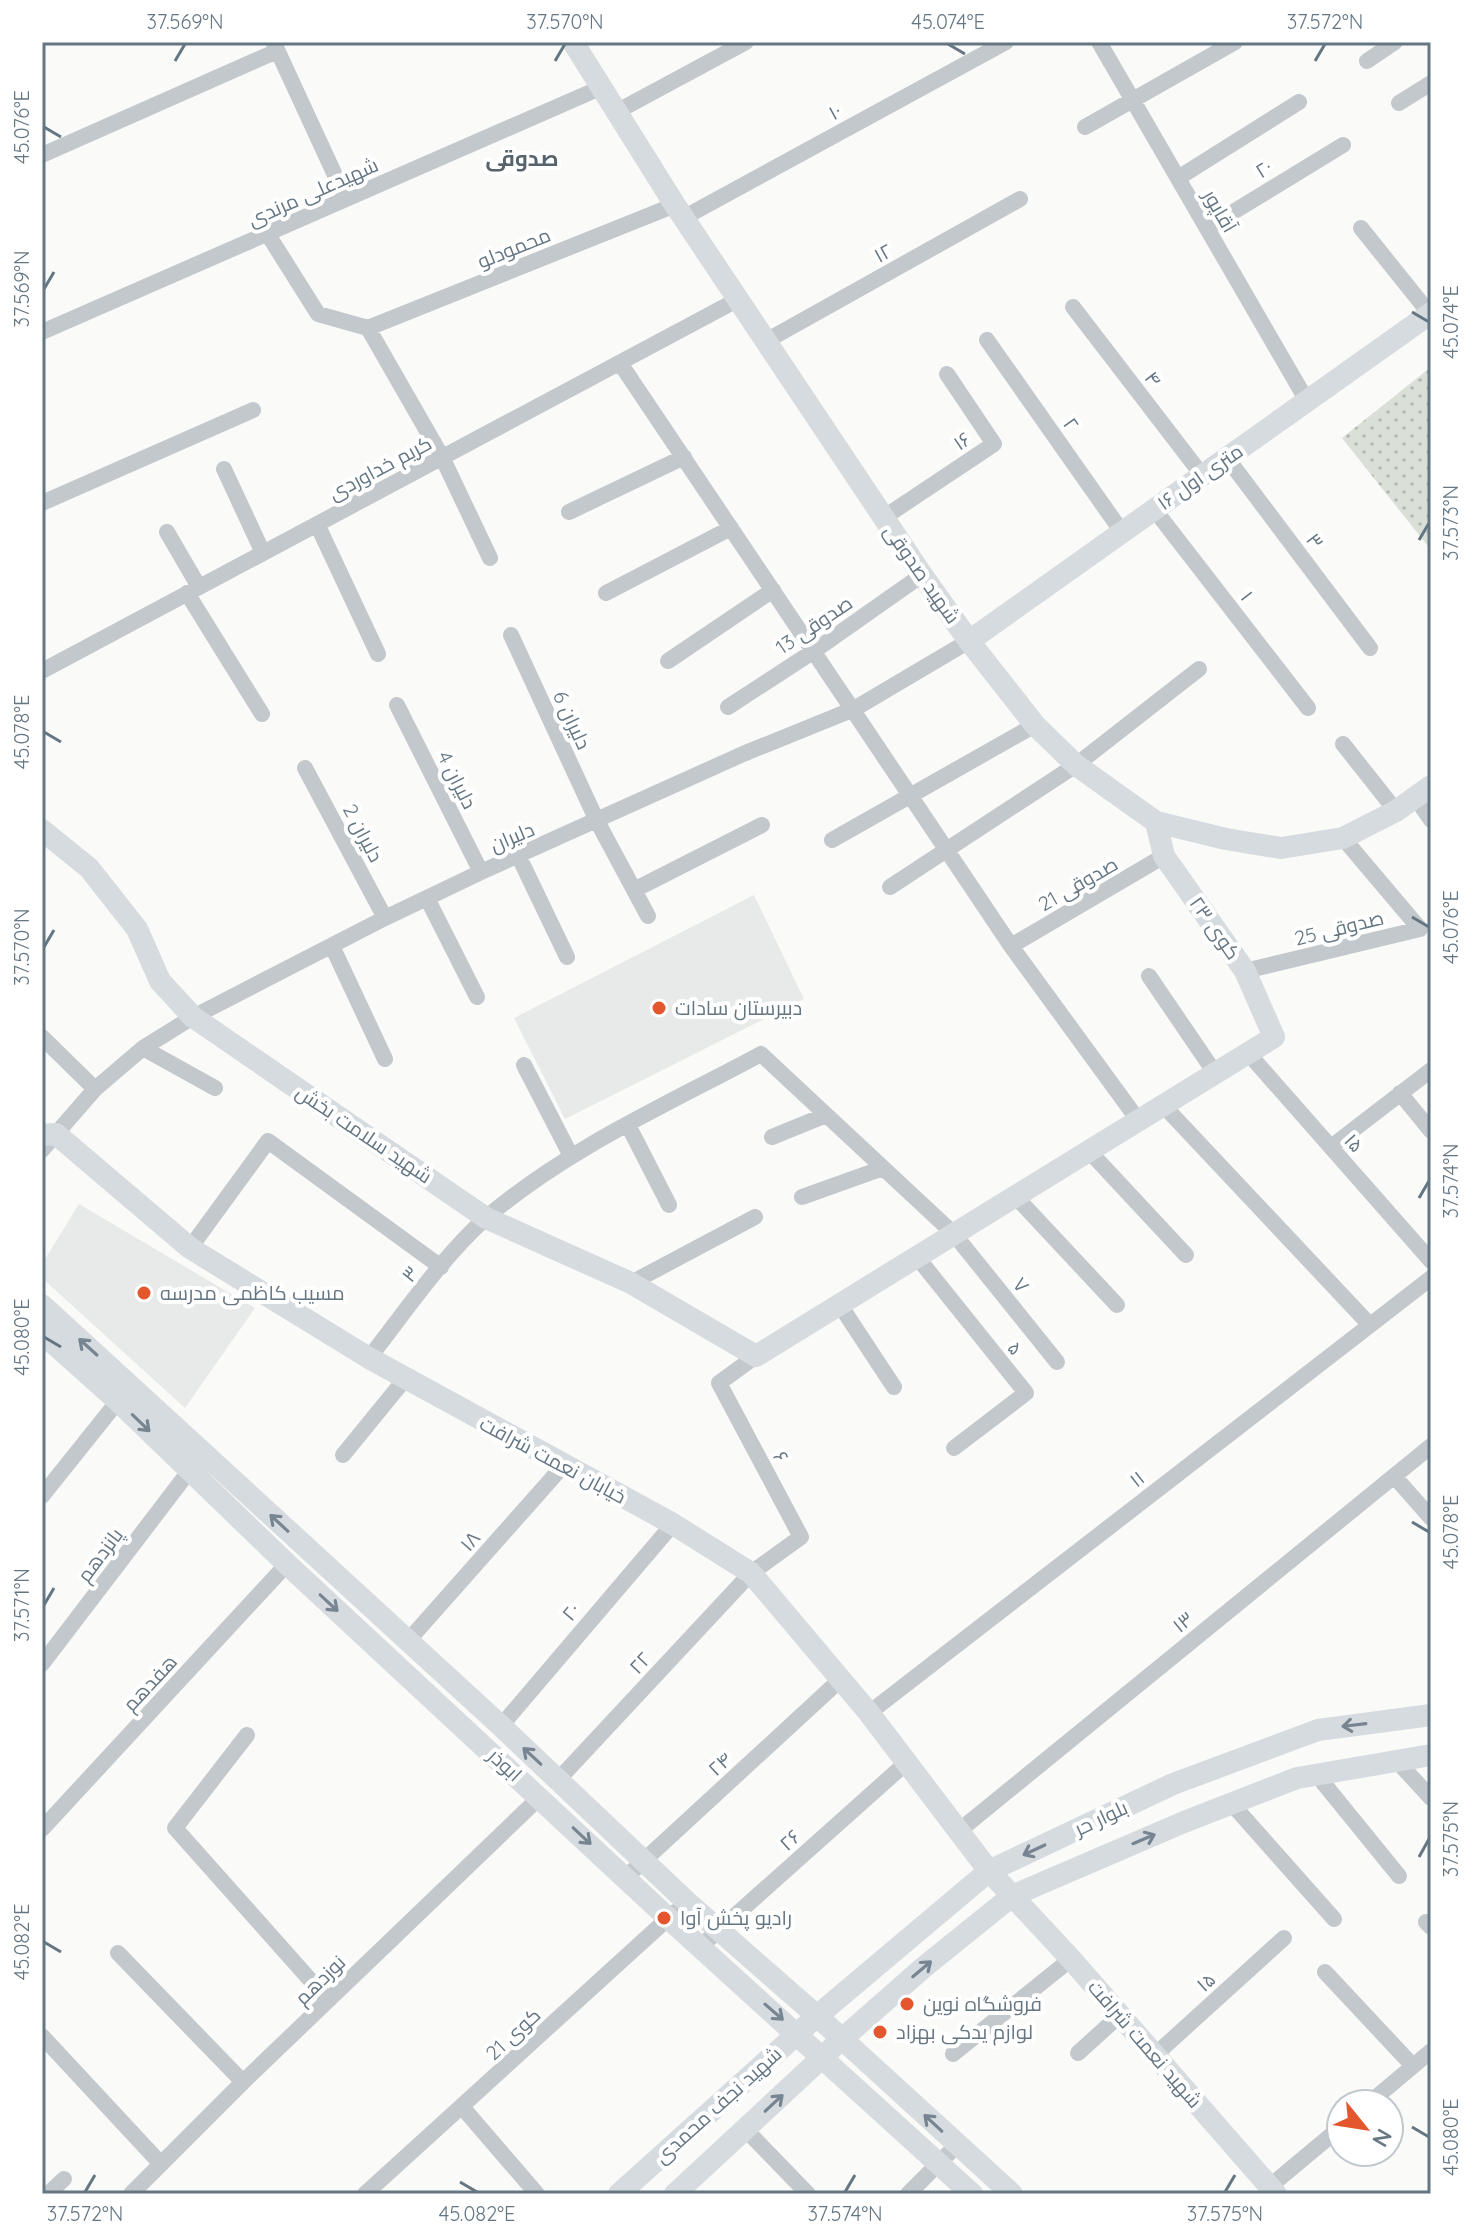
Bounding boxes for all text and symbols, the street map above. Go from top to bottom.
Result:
text: 37.569°N [146,9,224,34]
text: 37.570°N [526,9,604,34]
text: 45.074°E [911,9,985,34]
text: 37.572°N [1287,9,1363,34]
text: 45.076°E [9,90,34,164]
street label: ۱۰ [824,98,846,125]
district label: صدوقی [485,144,559,172]
street label: شهیدعلی مرندی [244,152,382,232]
street label: ۲۰ [1251,154,1277,183]
street label: آقاپور [1197,184,1243,238]
street label: محمودلو [474,222,554,273]
street label: ۱۲ [869,238,896,268]
text: 37.569°N [9,250,34,328]
text: 45.074°E [1438,285,1463,359]
street label: ۴ [1139,366,1167,392]
street label: ۲ [1058,412,1085,435]
street label: ۱۶ [948,426,975,455]
street label: کریم خداوردی [324,430,437,507]
street label: ۱۶ متری اول [1152,438,1248,516]
text: 37.573°N [1438,485,1463,561]
street label: شهید صدوقی [878,519,966,629]
street label: ۳ [1301,528,1329,554]
street label: ۱ [1236,586,1259,606]
street label: صدوقی 13 [771,590,857,660]
street label: دلیران 6 [547,686,597,754]
text: 45.078°E [9,695,34,769]
street label: دلیران 4 [431,747,483,813]
street label: دلیران 2 [337,799,389,867]
street label: دلیران [486,816,538,858]
street label: صدوقی 21 [1033,851,1123,917]
text: 45.076°E [1438,890,1463,964]
street label: کوی ۲۳ [1184,891,1246,965]
street label: صدوقی 25 [1292,904,1386,952]
text: 37.570°N [9,908,34,986]
place label: دبیرستان سادات [675,995,802,1021]
marker: دبیرستان سادات [650,999,668,1017]
street label: شهید سلامت بخش [291,1079,437,1189]
street label: ۱۵ [1339,1128,1369,1157]
text: 37.574°N [1438,1143,1463,1219]
street label: ۳ [396,1261,424,1287]
street label: ۷ [1008,1272,1035,1297]
place label: مسیب کاظمی مدرسه [160,1280,345,1306]
marker: مسیب کاظمی مدرسه [135,1284,153,1302]
text: 45.080°E [9,1298,34,1376]
street label: ۵ [1002,1336,1029,1360]
one-way arrow [78,1338,98,1356]
street label: خیابان نعمت شرافت [475,1410,631,1510]
one-way arrow [131,1414,151,1433]
street label: ۶ [768,1447,795,1467]
street label: ۱۱ [1124,1465,1149,1492]
text: 45.078°E [1438,1495,1463,1569]
one-way arrow [269,1513,289,1532]
street label: پانزدهم [71,1522,130,1588]
street label: ۱۸ [454,1525,485,1556]
text: 37.571°N [9,1568,34,1642]
one-way arrow [319,1593,339,1612]
street label: ۲۰ [556,1598,585,1626]
street label: ۱۳ [1167,1606,1198,1638]
street label: ۲۲ [623,1646,656,1679]
street label: هفدهم [117,1649,184,1718]
one-way arrow [1341,1718,1368,1733]
street label: ابوذر [482,1742,527,1786]
one-way arrow [522,1746,542,1765]
street label: ۲۴ [702,1746,737,1781]
street label: بلوار حر [1069,1794,1132,1841]
text: 37.575°N [1438,1801,1463,1877]
street label: ۲۶ [774,1824,806,1856]
one-way arrow [572,1827,592,1846]
one-way arrow [1131,1830,1156,1845]
one-way arrow [1023,1843,1047,1858]
text: 45.082°E [9,1904,34,1980]
place label: رادیو پخش آوا [680,1905,792,1931]
marker: رادیو پخش آوا [655,1909,673,1927]
street label: نوزدهم [289,1949,352,2011]
one-way arrow [911,1960,931,1978]
street label: ۱۵ [1191,1967,1220,1997]
street label: شهید نعمت شرافت [1082,1975,1208,2113]
place label: فروشگاه نوین [923,1991,1042,2017]
marker: فروشگاه نوین [898,1995,916,2013]
street label: کوی 21 [480,2002,546,2066]
one-way arrow [763,2003,783,2021]
place label: لوازم یدکی بهزاد [896,2019,1033,2046]
marker: لوازم یدکی بهزاد [871,2023,889,2041]
street label: شهید نجف محمدی [649,2041,787,2169]
north arrow [1325,2088,1405,2168]
one-way arrow [763,2094,783,2113]
text: 45.080°E [1438,2098,1463,2176]
one-way arrow [924,2115,944,2133]
text: N [1366,2124,1398,2152]
text: 37.572°N [47,2201,123,2226]
text: 45.082°E [439,2201,515,2226]
text: 37.574°N [807,2201,883,2226]
text: 37.575°N [1187,2201,1263,2226]

